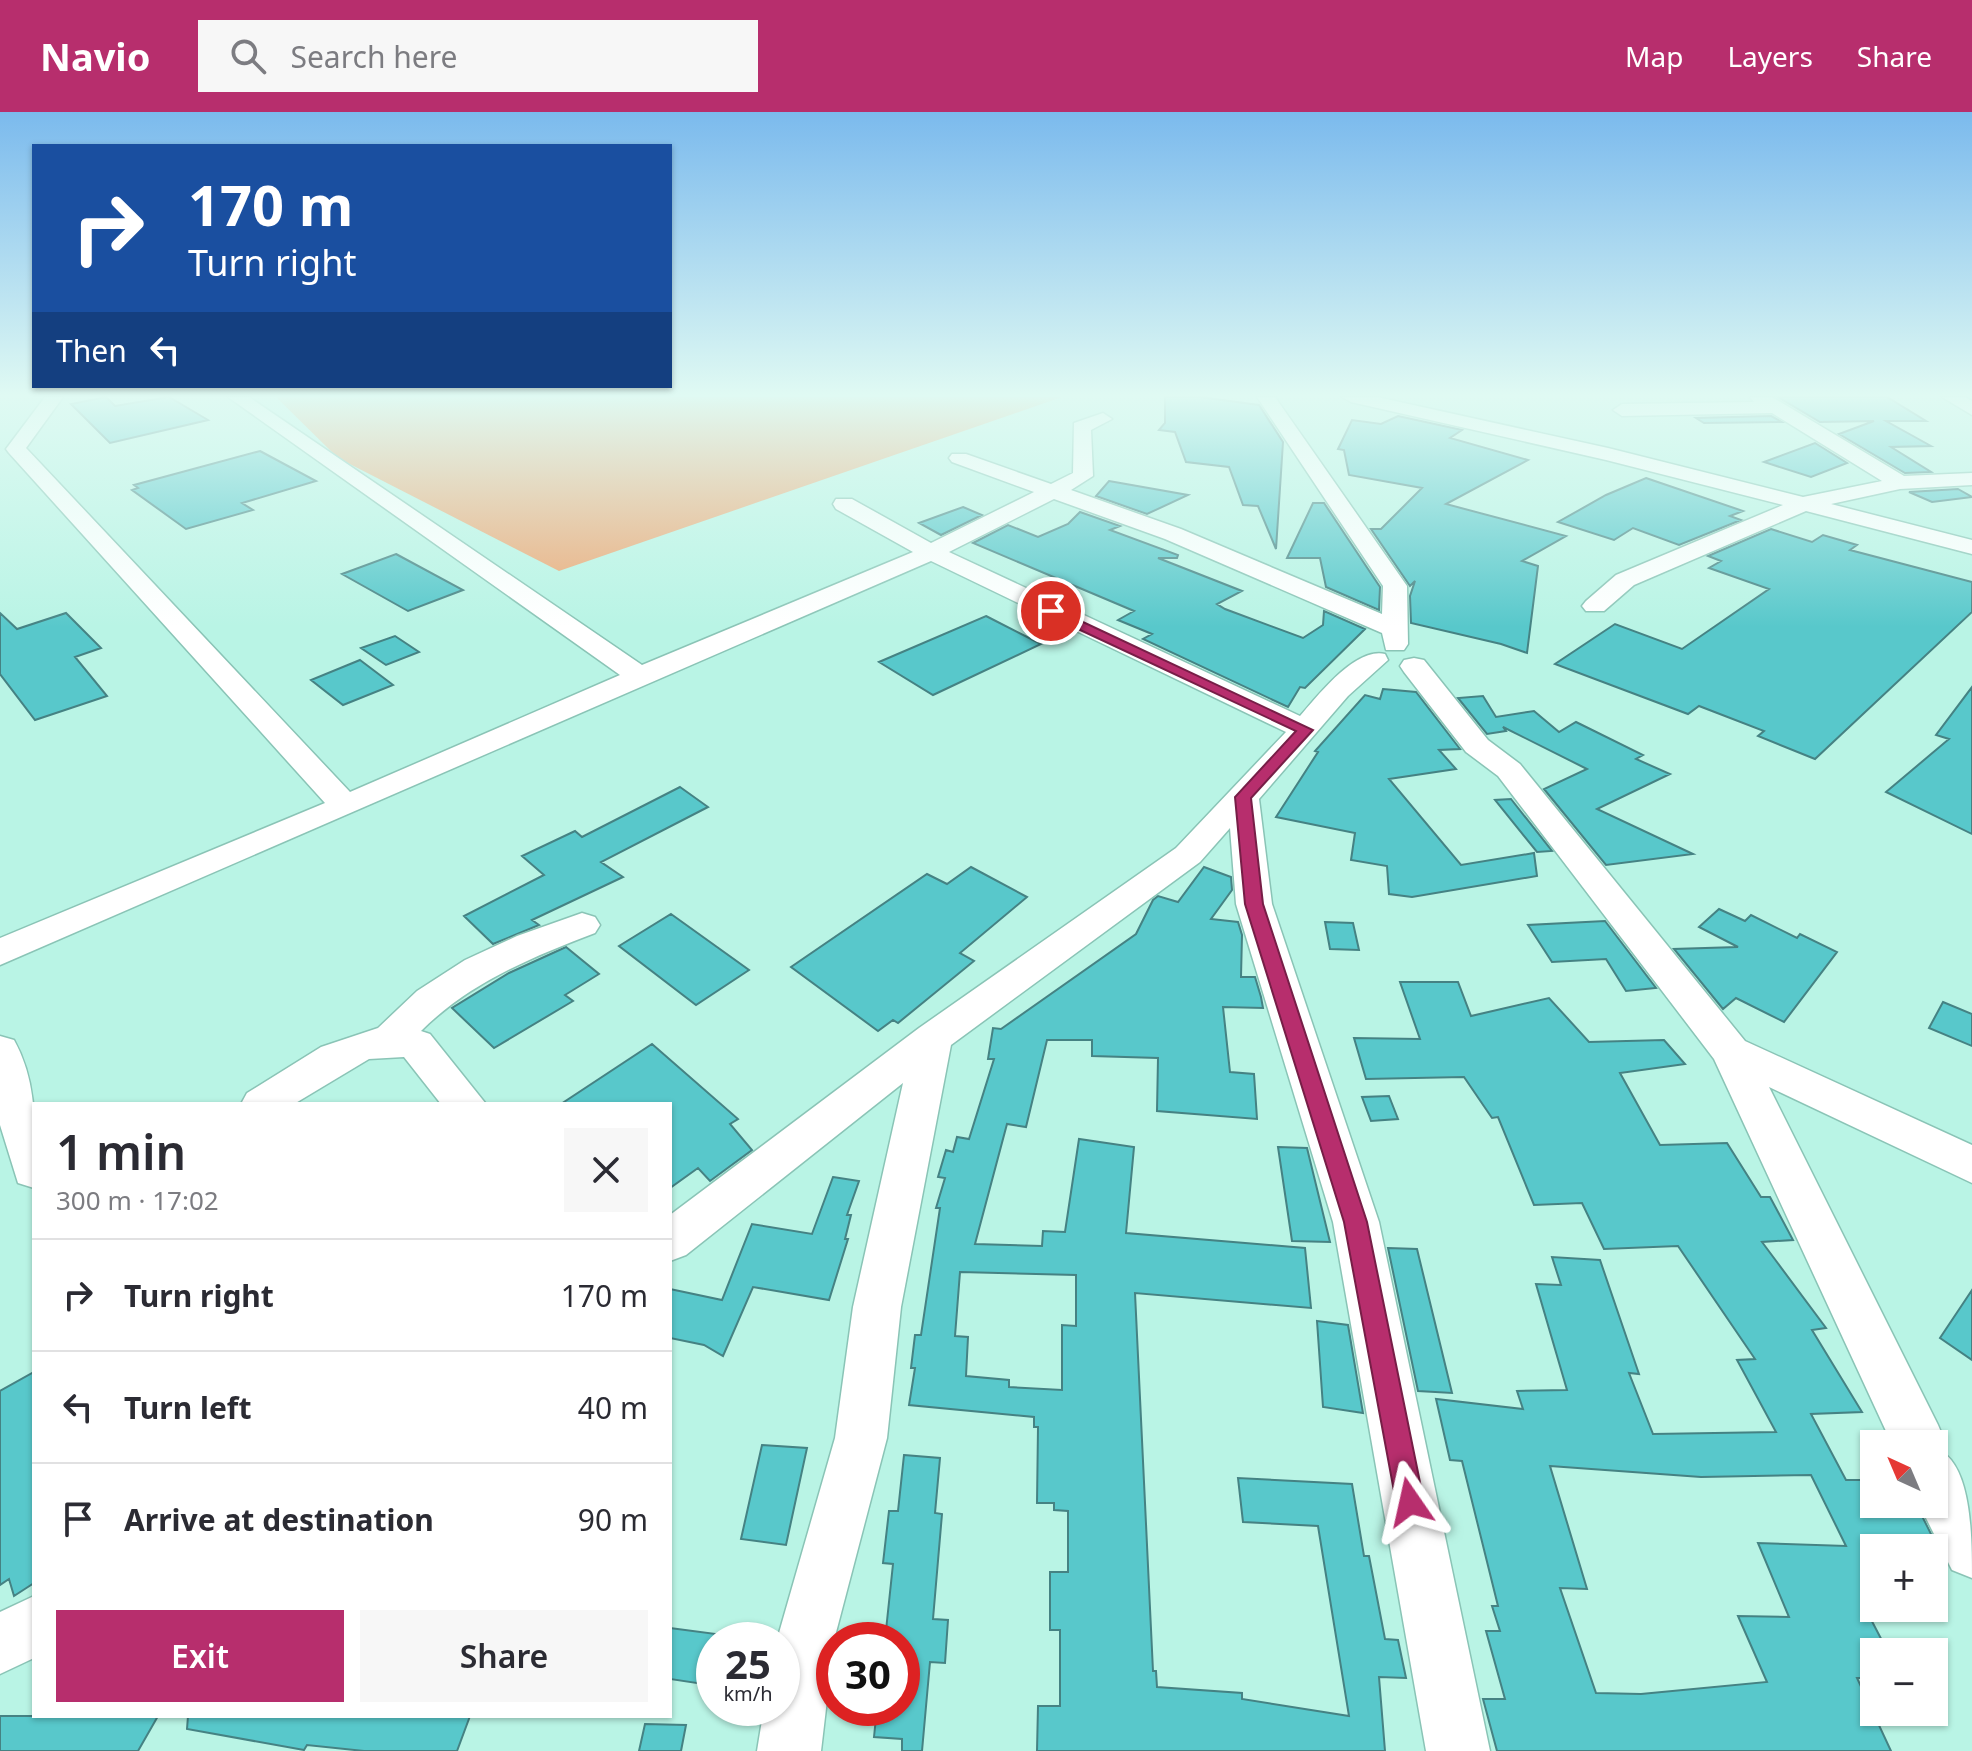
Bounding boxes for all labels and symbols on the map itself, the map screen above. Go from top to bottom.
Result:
pin [1017,577,1085,645]
north arrow [1860,1430,1948,1518]
position arrow [1368,1460,1452,1544]
speed limit sign: 30 [816,1622,920,1726]

